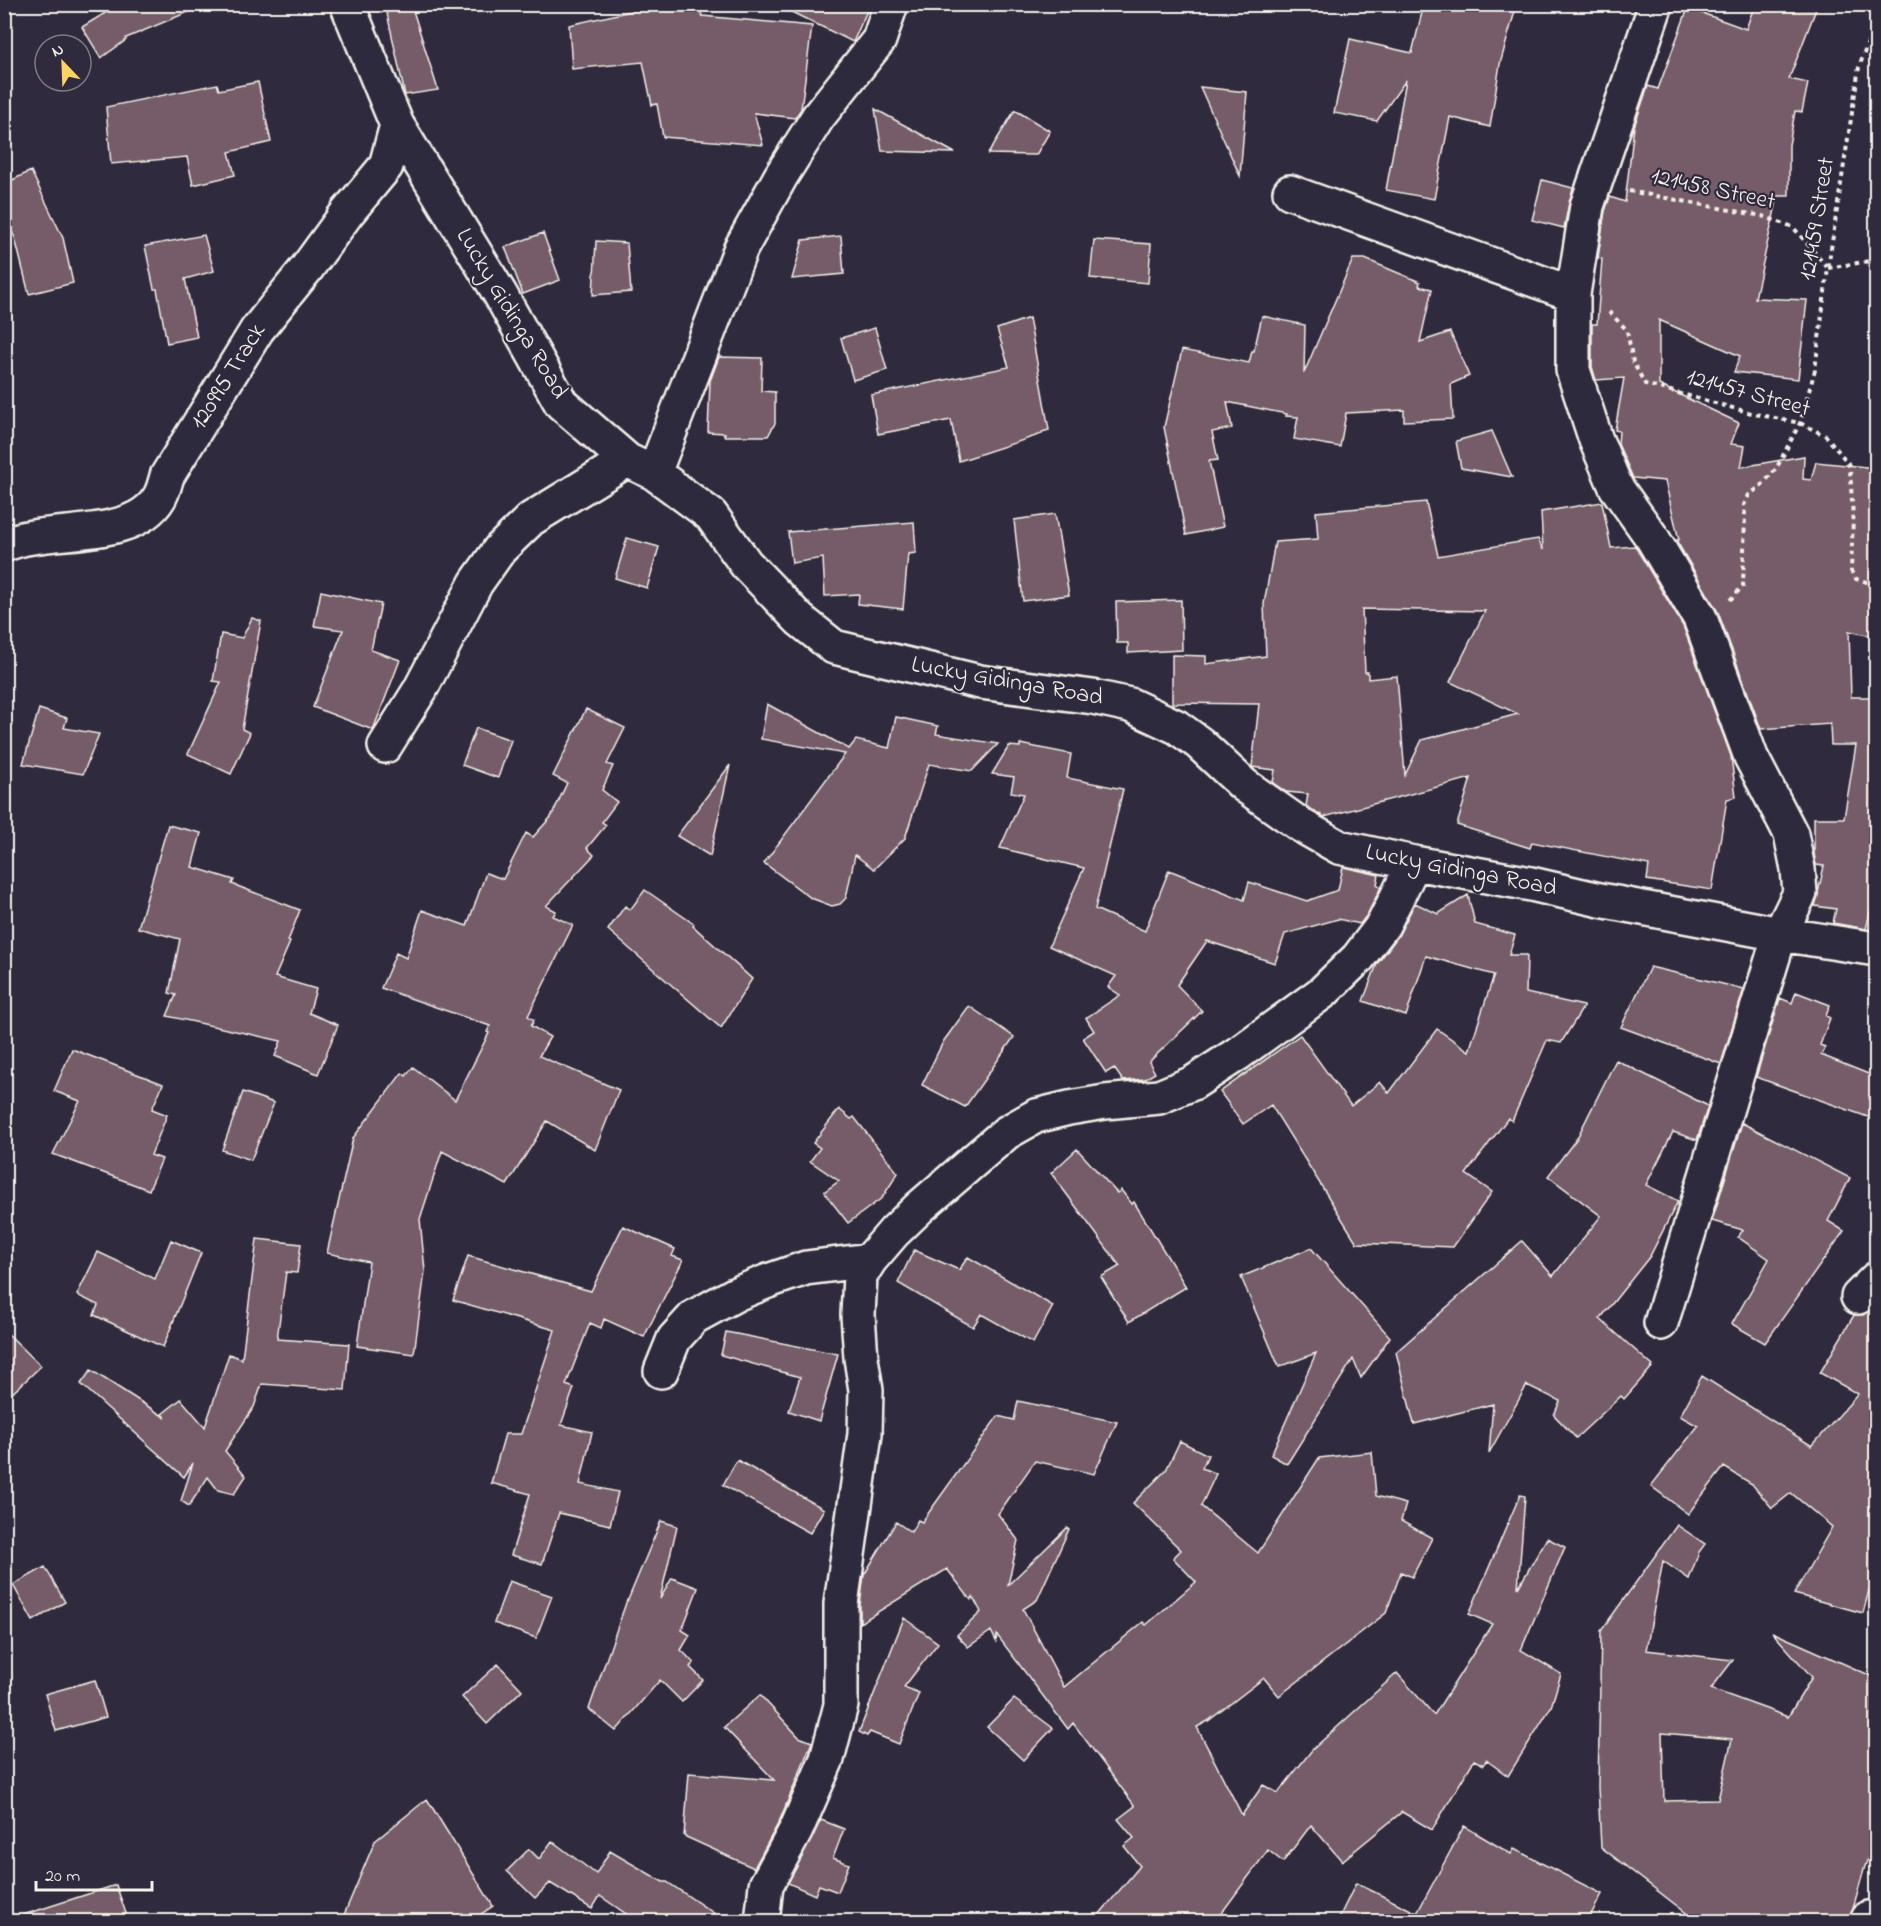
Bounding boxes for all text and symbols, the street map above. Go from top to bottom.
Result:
north arrow [33,33,93,93]
text: N [48,38,68,64]
street label: 121459 Street [1791,155,1845,283]
street label: 121458 Street [1648,160,1778,220]
street label: Lucky Gidinga Road [445,222,576,407]
street label: 120995 Track [183,317,276,437]
street label: 121457 Street [1682,361,1814,427]
street label: Lucky Gidinga Road [908,648,1106,717]
street label: Lucky Gidinga Road [1362,835,1560,908]
scale bar [36,1854,152,1892]
text: 20 m [45,1864,80,1890]

